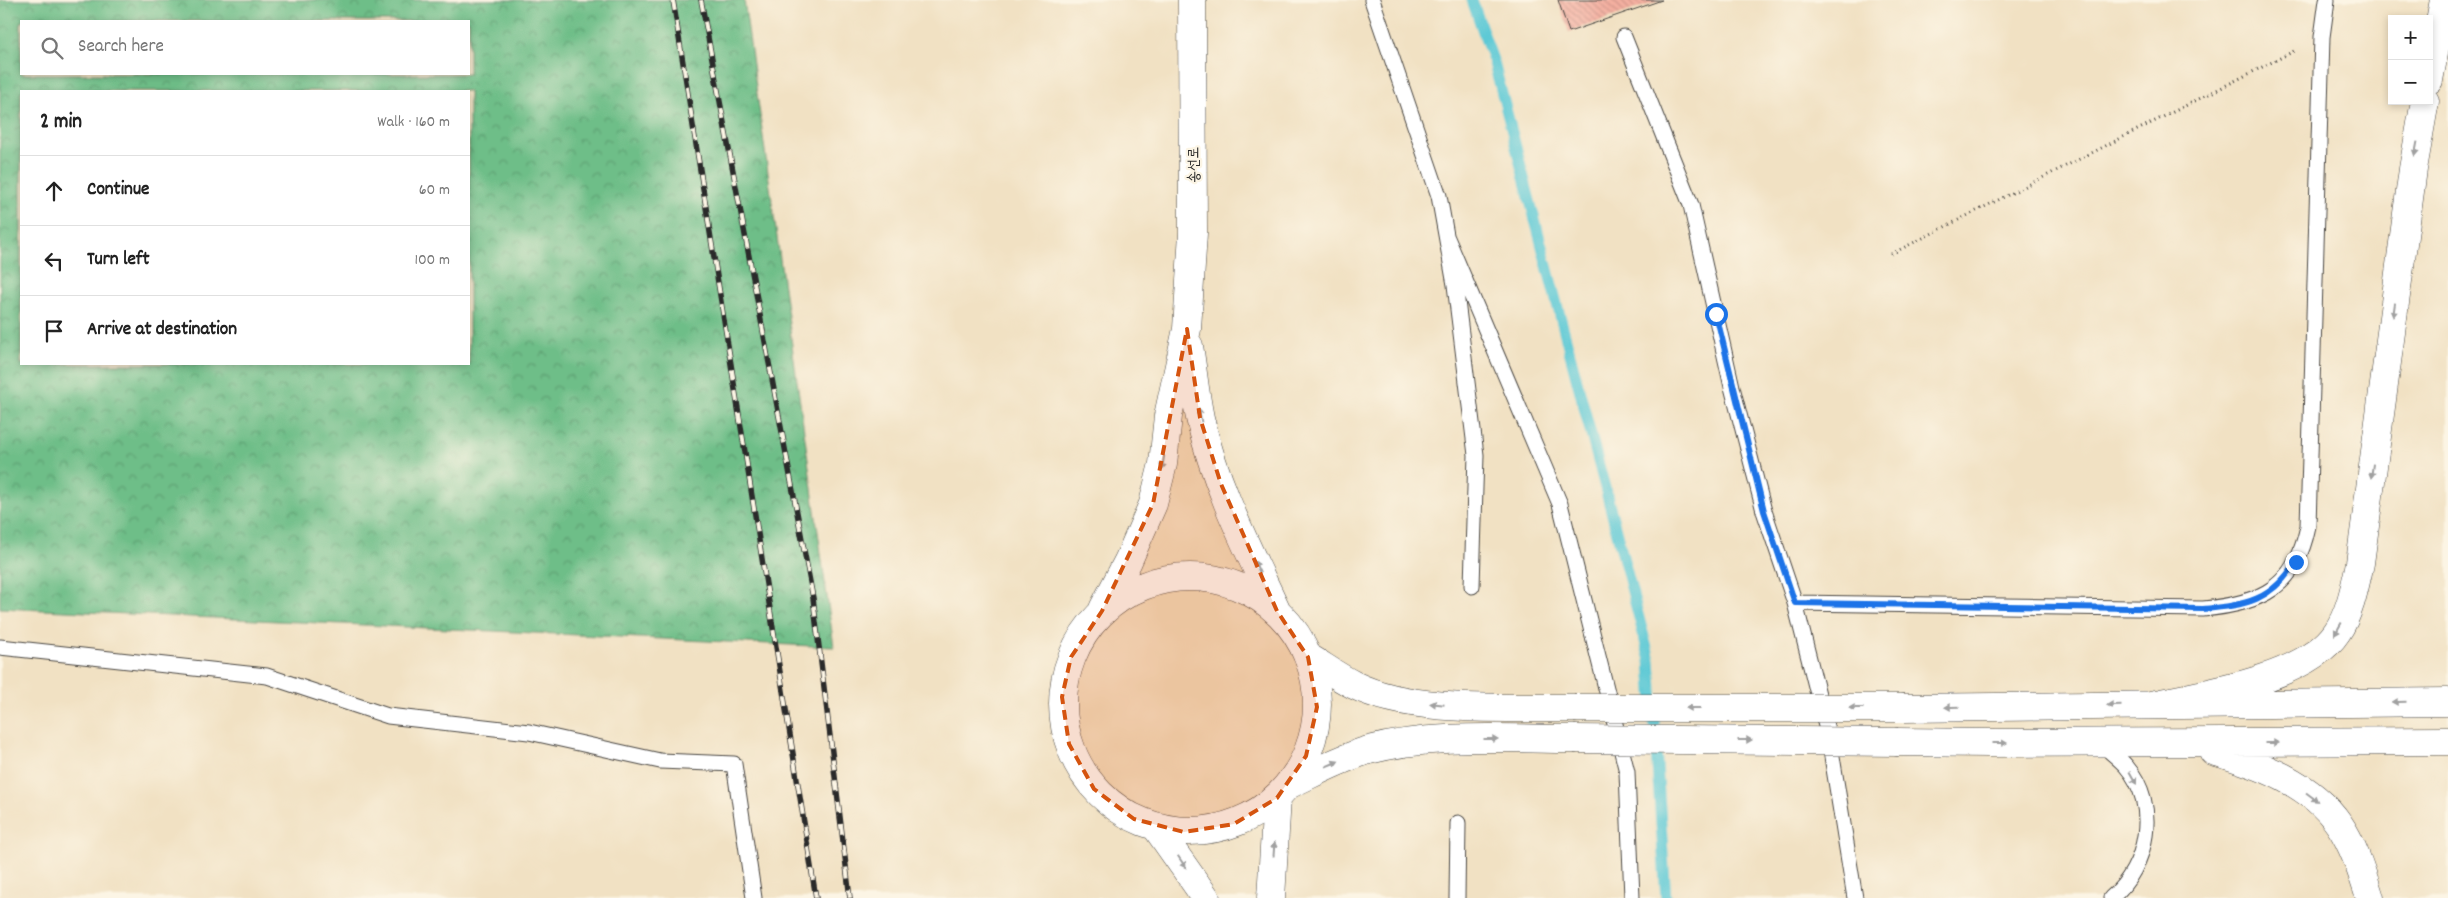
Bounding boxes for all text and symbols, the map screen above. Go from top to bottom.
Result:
map controls [2388,15,2433,105]
button: + [2388,15,2433,60]
search box [20,20,470,75]
icon: search [38,34,66,62]
text: Search here [78,34,164,61]
button: − [2388,60,2433,105]
text: 2 min [40,108,82,138]
text: Walk · 160 m [377,111,450,134]
one-way arrow [2412,142,2420,158]
street label: 송선로 [1184,147,1206,183]
icon: ahead [40,177,68,205]
text: Continue [87,177,149,204]
text: 60 m [419,179,450,202]
icon: left [40,247,68,275]
text: Turn left [87,247,150,274]
text: 100 m [414,249,450,272]
one-way arrow [2390,302,2398,318]
route start [1705,303,1728,326]
icon: arrive [40,317,68,345]
text: Arrive at destination [87,317,237,344]
one-way arrow [1196,407,1204,423]
one-way arrow [1158,456,1166,472]
one-way arrow [2368,463,2376,479]
route end [2285,551,2308,574]
one-way arrow [1252,560,1260,574]
one-way arrow [2334,621,2342,636]
one-way arrow [2391,698,2407,706]
one-way arrow [1429,700,1445,708]
one-way arrow [2106,702,2122,710]
one-way arrow [1685,704,1701,712]
one-way arrow [1847,704,1863,712]
one-way arrow [1944,704,1960,712]
one-way arrow [1483,735,1499,743]
one-way arrow [1738,736,1754,744]
one-way arrow [1992,739,2008,747]
one-way arrow [2264,739,2280,747]
one-way arrow [1325,760,1339,768]
one-way arrow [2129,772,2138,785]
one-way arrow [2305,791,2318,802]
one-way arrow [1270,841,1278,857]
one-way arrow [1177,855,1187,869]

